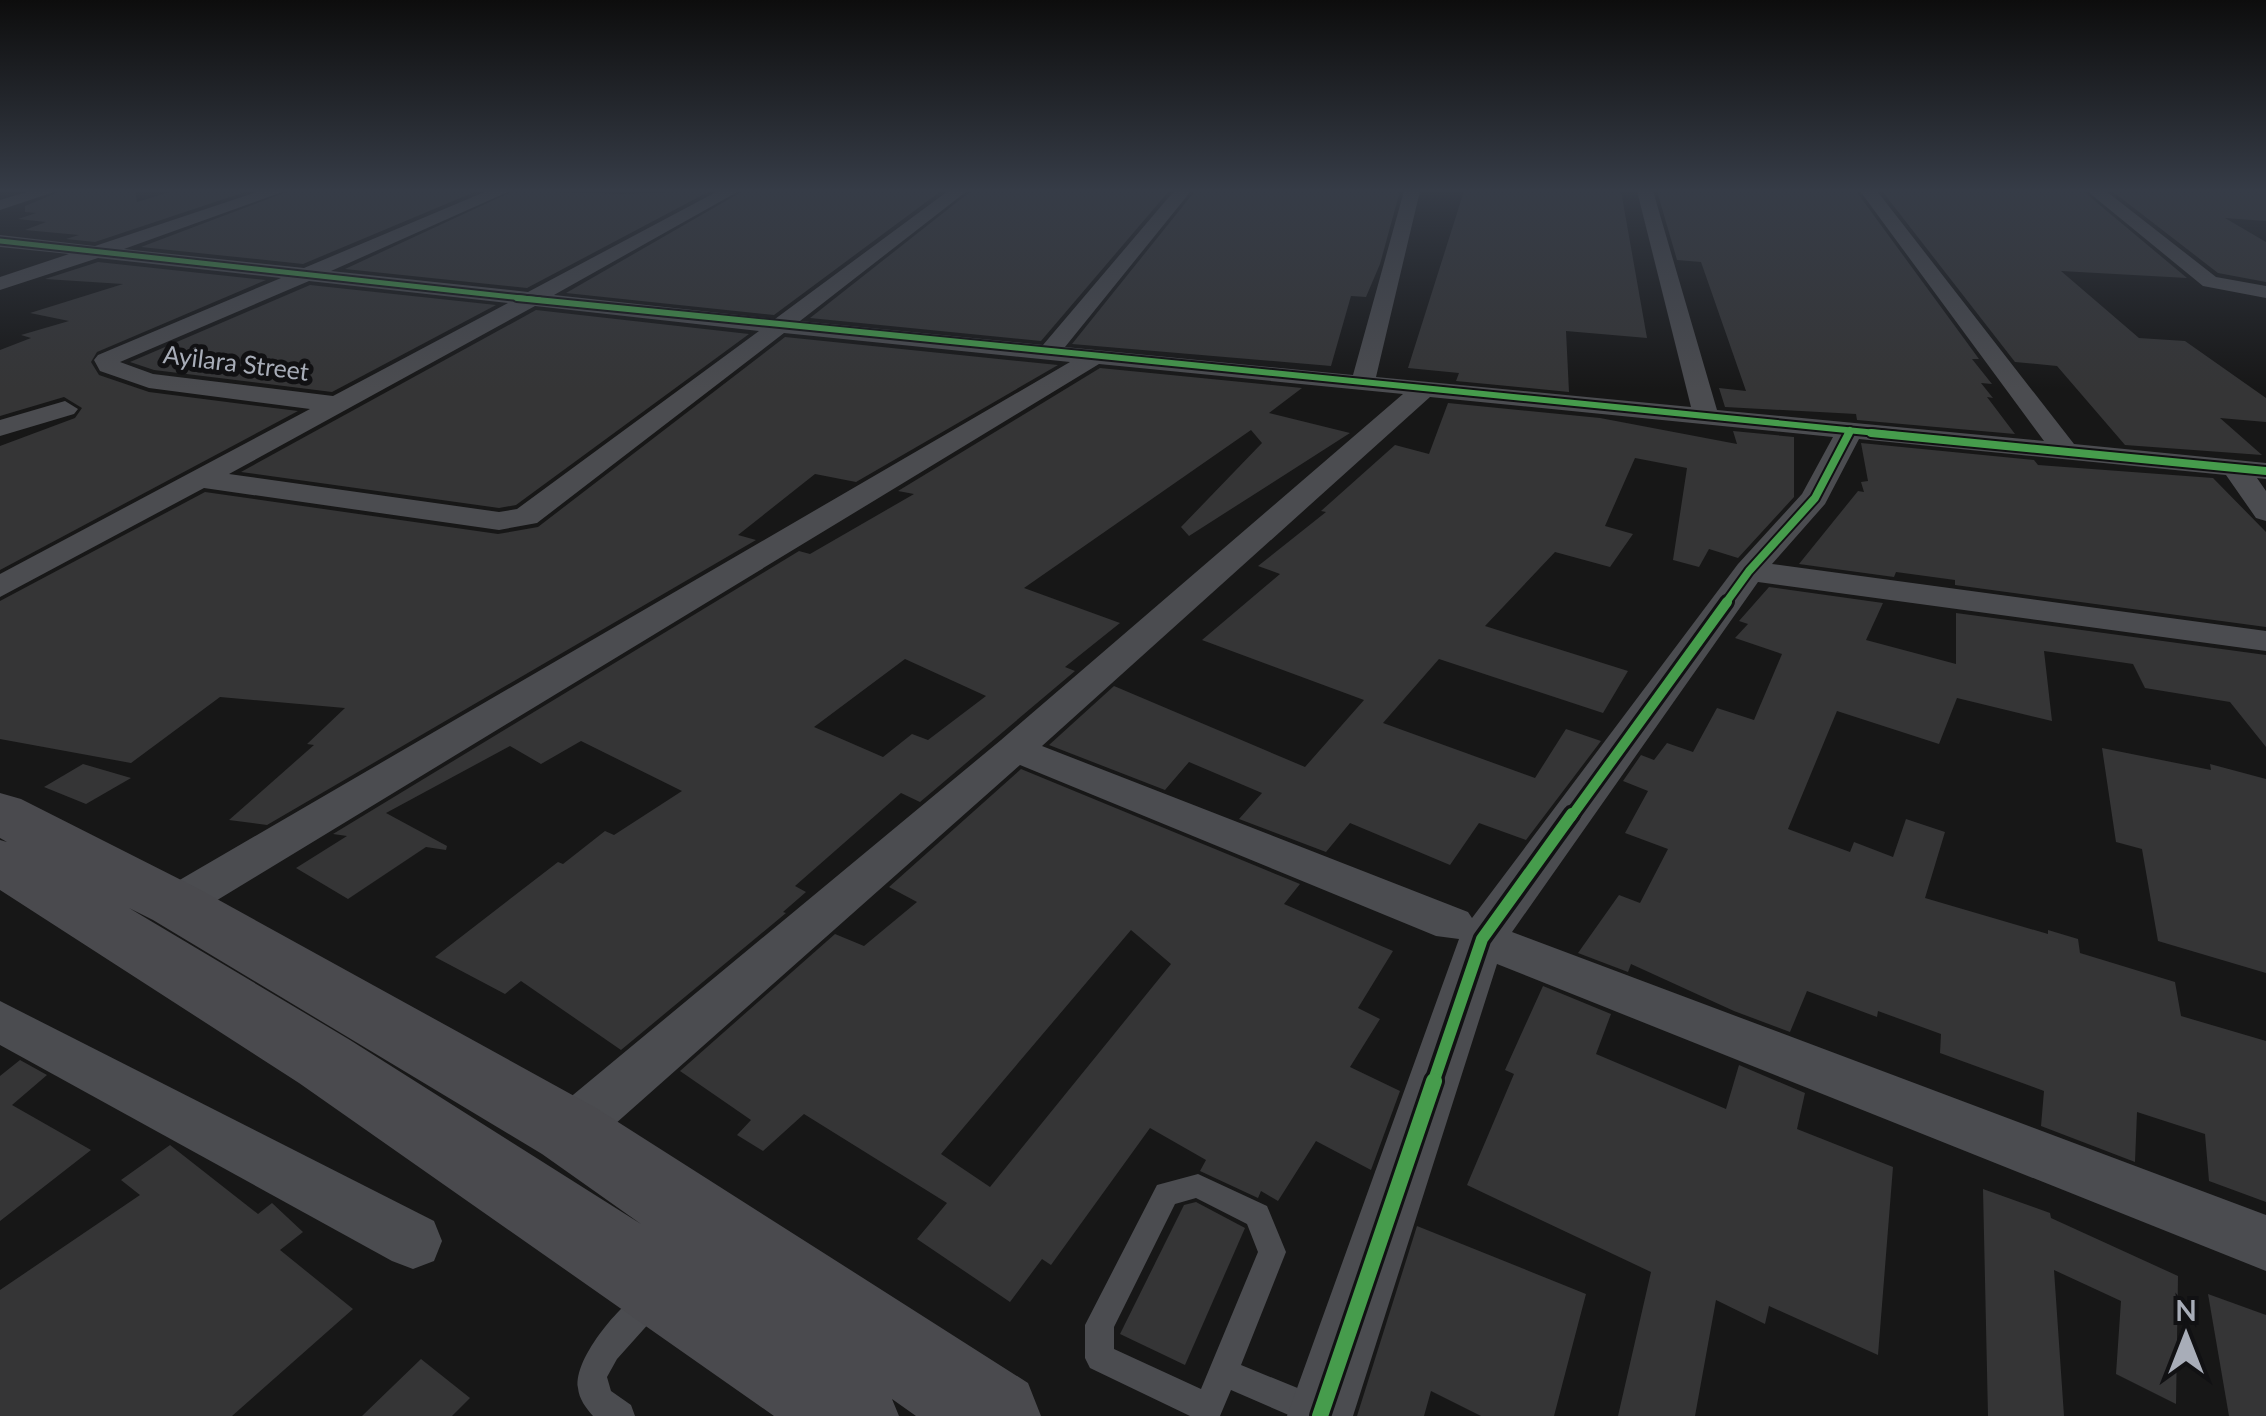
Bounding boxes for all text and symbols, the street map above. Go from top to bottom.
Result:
street label: Ayilara Street [162,338,311,386]
north arrow [2136,1286,2236,1386]
text: N [2175,1293,2197,1327]

